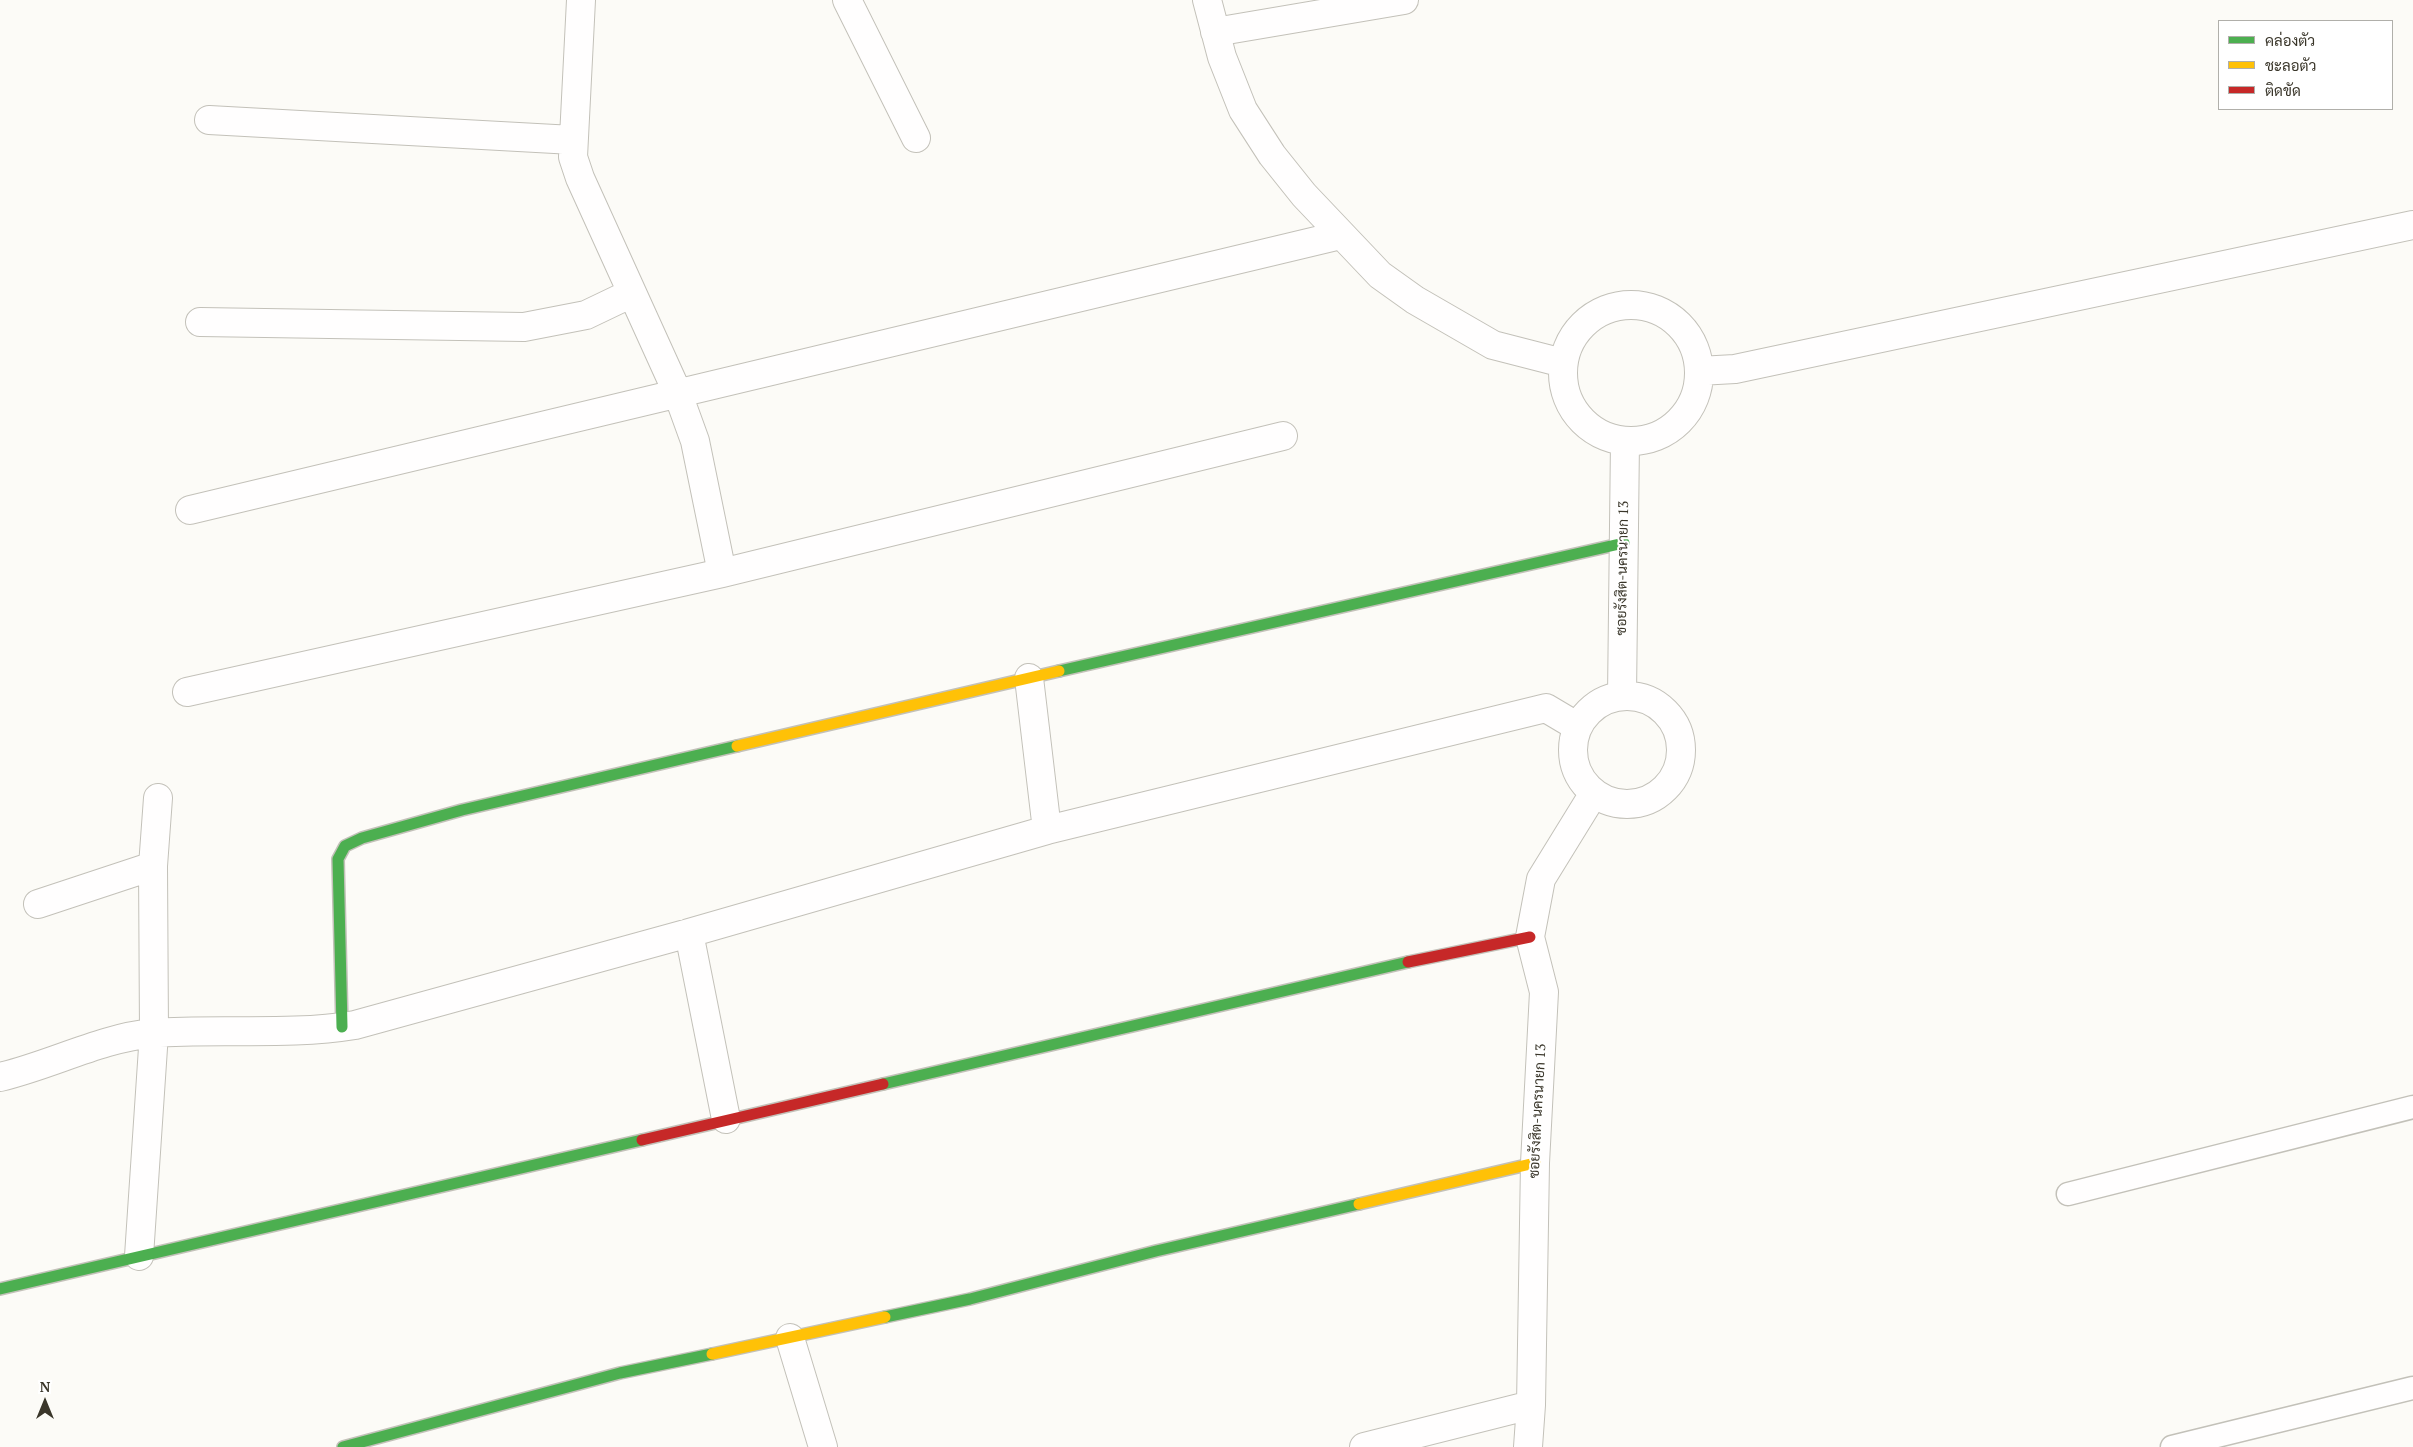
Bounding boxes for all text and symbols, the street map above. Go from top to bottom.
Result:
legend [2218,20,2393,110]
text: คล่องตัว [2265,30,2315,50]
text: ชะลอตัว [2265,55,2316,75]
text: ติดขัด [2265,80,2301,100]
street label: ซอยรังสิต-นครนายก 13 [1613,500,1633,636]
street label: ซอยรังสิต-นครนายก 13 [1526,1043,1550,1179]
north arrow [20,1377,70,1427]
text: N [40,1377,50,1396]

